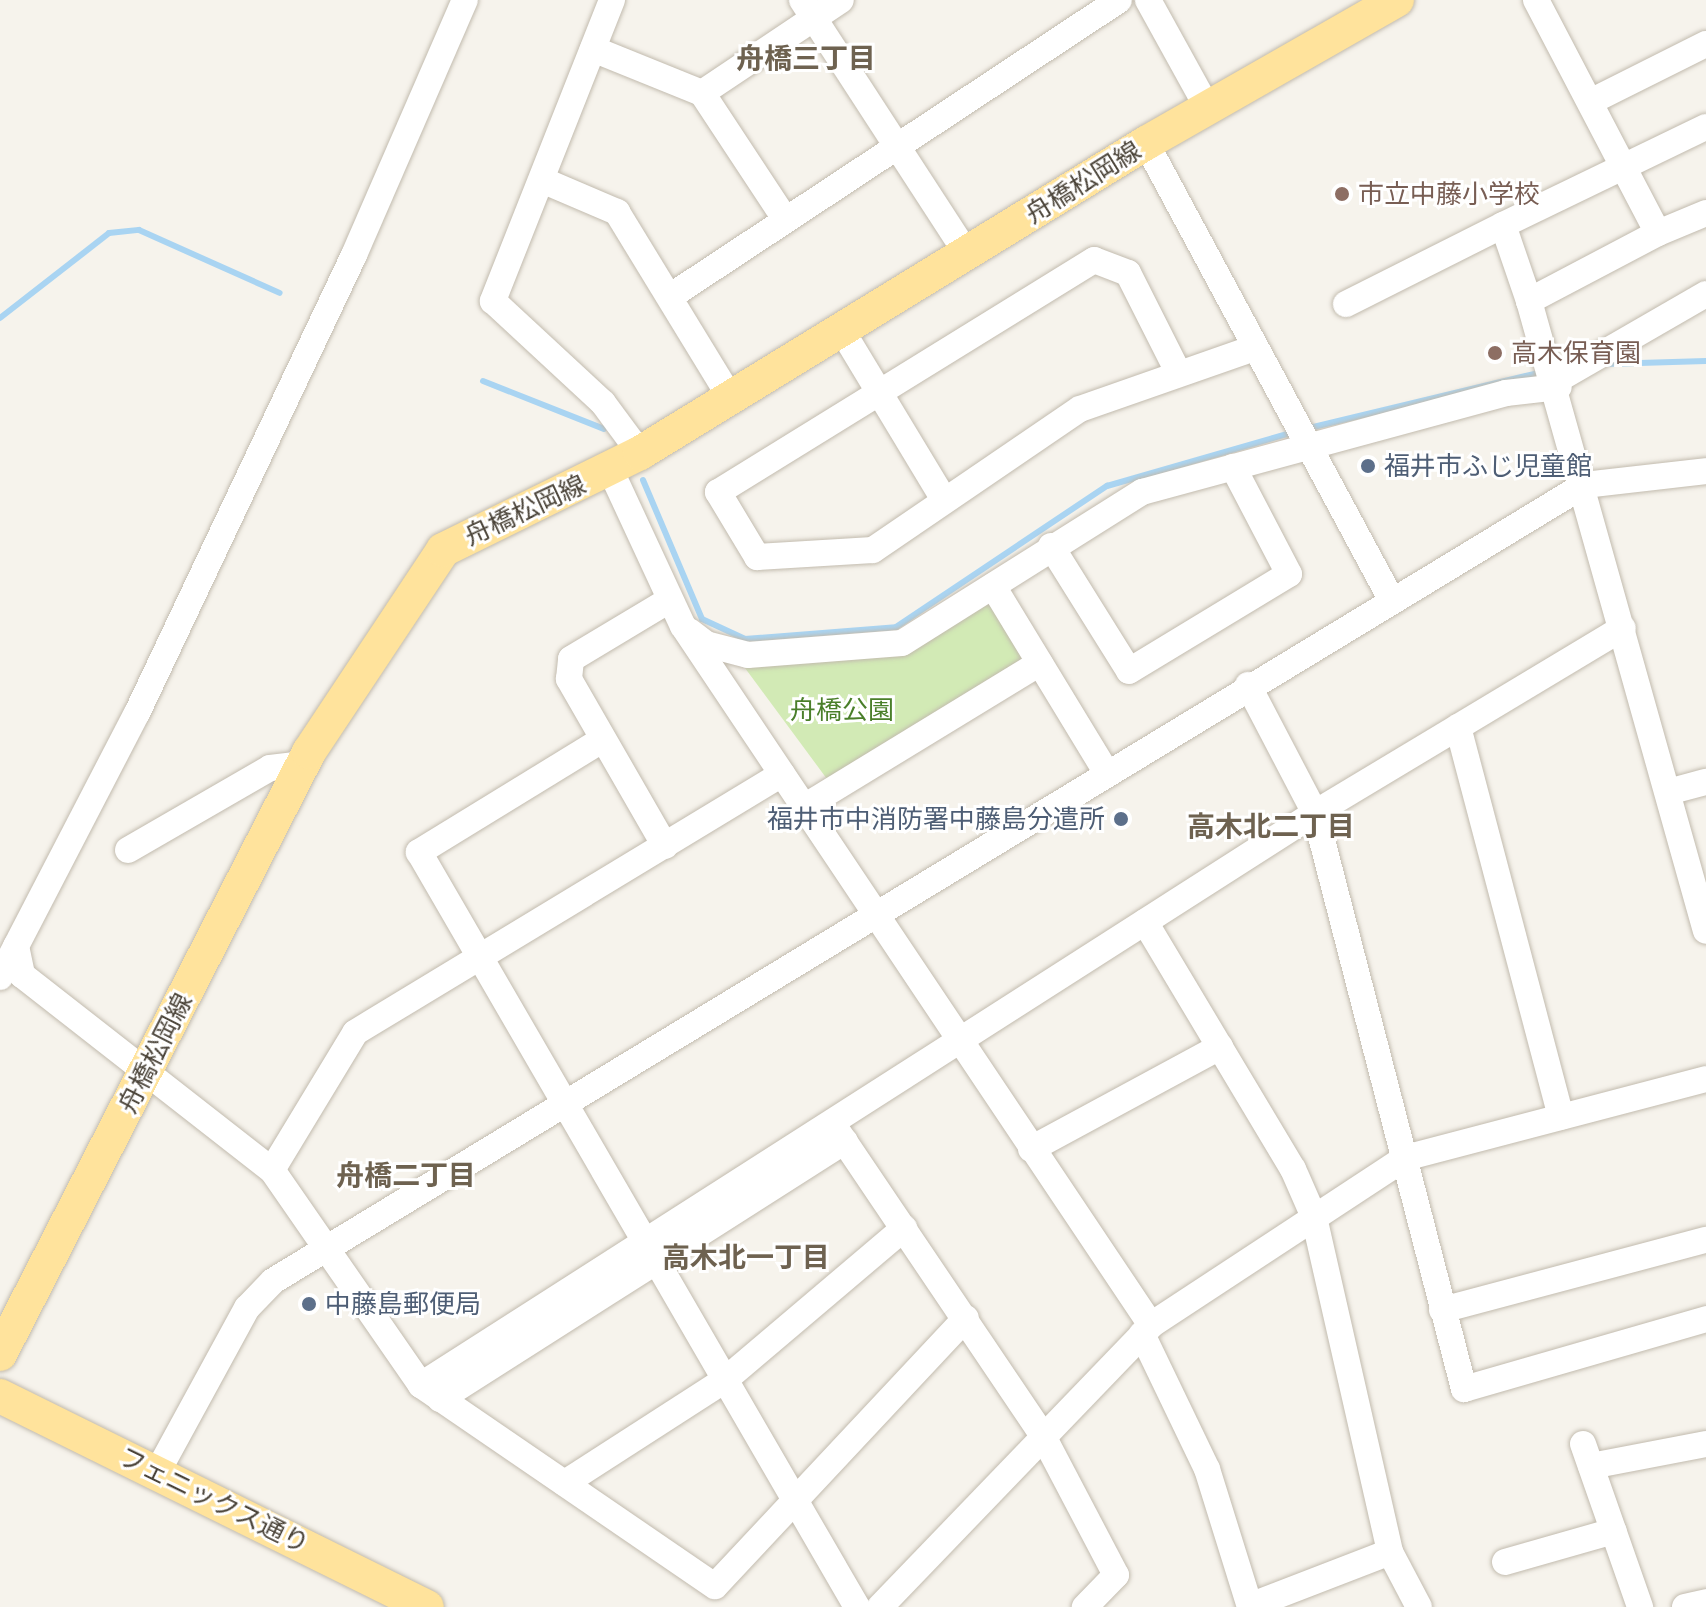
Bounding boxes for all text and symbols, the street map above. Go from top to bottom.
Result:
district label: 舟橋三丁目 [736,41,876,75]
street label: 舟橋松岡線 [1020,134,1146,230]
place label: 市立中藤小学校 [1358,178,1540,210]
marker: 市立中藤小学校 [1333,185,1351,203]
place label: 高木保育園 [1511,337,1641,369]
marker: 高木保育園 [1486,344,1504,362]
place label: 福井市ふじ児童館 [1384,450,1592,482]
marker: 福井市ふじ児童館 [1359,457,1377,475]
street label: 舟橋松岡線 [459,468,591,552]
park label: 舟橋公園 [790,694,894,726]
place label: 福井市中消防署中藤島分遣所 [767,803,1105,835]
district label: 高木北二丁目 [1187,809,1355,843]
marker: 福井市中消防署中藤島分遣所 [1112,810,1130,828]
street label: 舟橋松岡線 [112,988,198,1118]
district label: 舟橋二丁目 [336,1158,476,1192]
district label: 高木北一丁目 [662,1240,830,1274]
place label: 中藤島郵便局 [325,1288,481,1320]
marker: 中藤島郵便局 [300,1295,318,1313]
street label: フェニックス通り [114,1440,314,1560]

